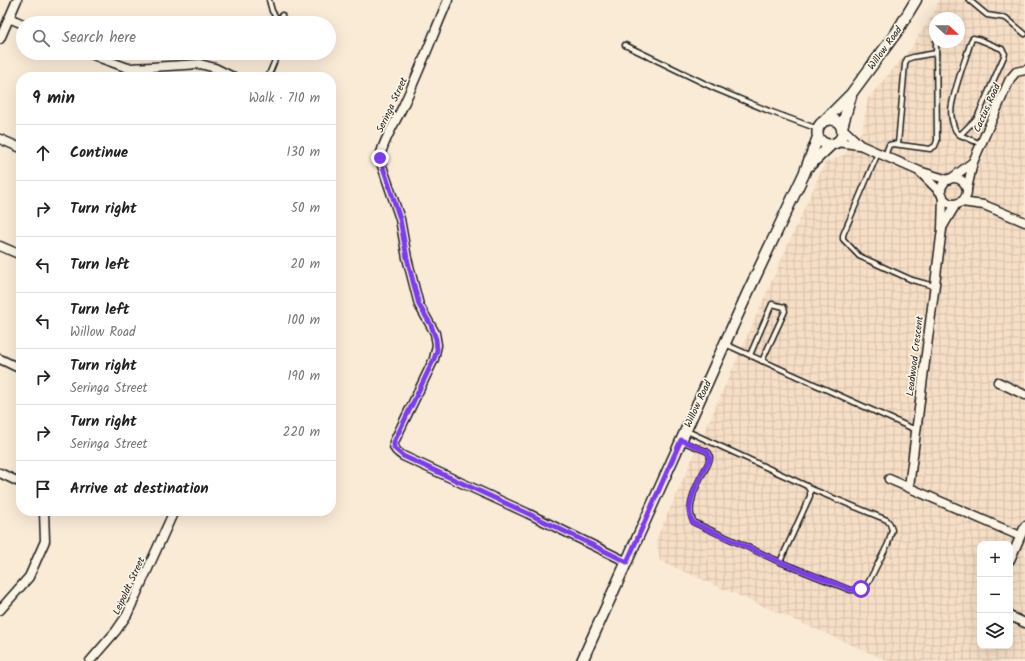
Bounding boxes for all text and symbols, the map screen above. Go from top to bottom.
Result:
north arrow [929,12,965,48]
search box [16,16,336,60]
street label: Willow Road [864,22,907,73]
text: Search here [62,26,136,50]
icon: search [30,27,52,49]
street label: Seringa Street [372,74,412,135]
street label: Cactus Road [969,80,1005,135]
text: 9 min [32,85,75,112]
text: Walk · 710 m [249,88,320,109]
text: Continue [70,141,128,165]
icon: ahead [32,142,54,164]
text: 130 m [286,142,320,163]
route end [371,149,389,167]
text: Turn right [70,197,137,221]
icon: right [32,198,54,220]
text: 50 m [291,198,320,219]
text: Turn left [70,253,130,277]
icon: left [32,254,54,276]
text: 20 m [290,254,320,275]
text: Turn left [70,298,130,322]
icon: left [32,310,54,332]
text: 100 m [287,310,320,331]
street label: Leadwood Crescent [902,315,928,397]
text: Willow Road [70,322,136,343]
text: Turn right [70,354,137,378]
icon: right [32,366,54,388]
text: 190 m [288,366,320,387]
street label: Willow Road [680,377,716,430]
text: Seringa Street [70,378,148,399]
text: Turn right [70,410,137,434]
icon: right [32,422,54,444]
text: 220 m [283,422,320,443]
text: Seringa Street [70,434,148,455]
text: Arrive at destination [70,477,209,501]
icon: arrive [32,478,54,500]
map controls [977,541,1013,649]
button: + [977,541,1013,577]
street label: Leipoldt Street [109,554,149,618]
button: − [977,577,1013,613]
route start [852,580,870,598]
button: layers [977,613,1013,649]

